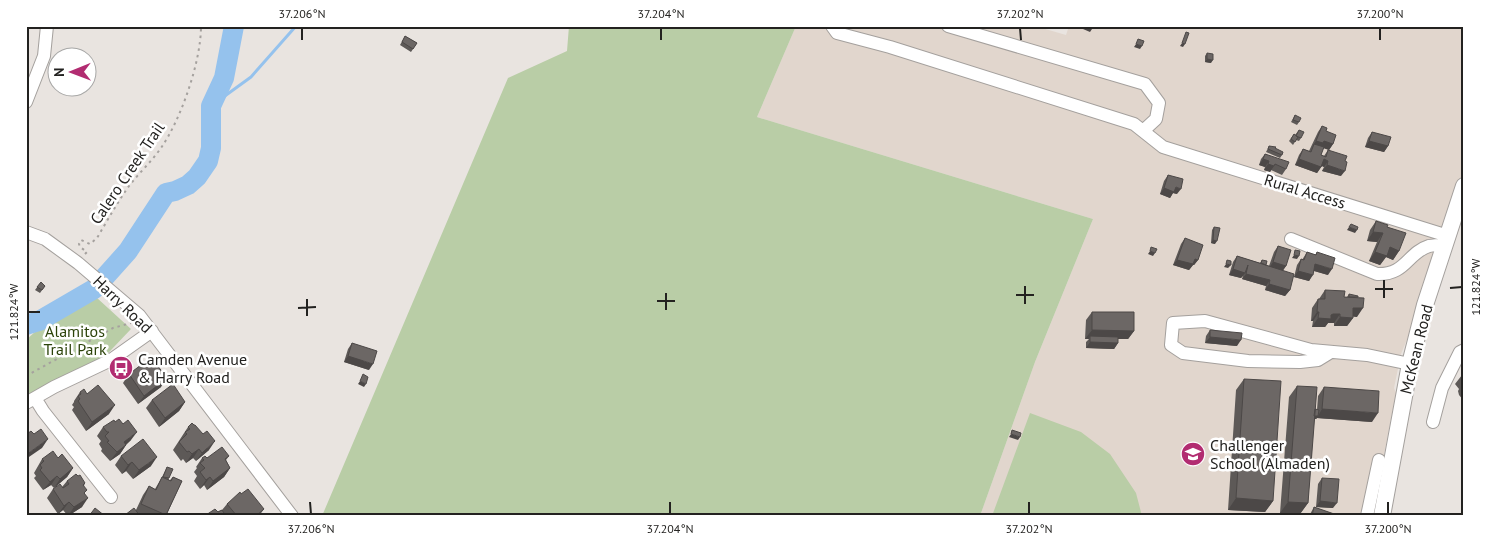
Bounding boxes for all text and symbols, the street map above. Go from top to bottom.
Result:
text: 37.206°N [278,6,326,21]
text: 37.204°N [637,6,685,21]
text: 37.202°N [996,6,1044,21]
text: 37.200°N [1356,6,1404,21]
north arrow [48,48,98,98]
text: N [50,67,68,77]
street label: Calero Creek Trail [85,118,169,228]
street label: Rural Access [1262,169,1348,213]
text: 121.824°W [1468,259,1483,315]
street label: Harry Road [89,271,157,337]
text: 121.824°W [6,284,21,340]
street label: McKean Road [1395,302,1437,396]
park label: Alamitos Trail Park [43,321,107,359]
place label: Camden Avenue & Harry Road [138,349,247,387]
bus stop icon: Camden Avenue & Harry Road [108,355,134,381]
place label: Challenger School (Almaden) [1210,435,1330,473]
school or university icon: Challenger School (Almaden) [1180,441,1206,467]
text: 37.206°N [287,521,335,536]
text: 37.204°N [646,521,694,536]
text: 37.202°N [1005,521,1053,536]
text: 37.200°N [1364,521,1412,536]

